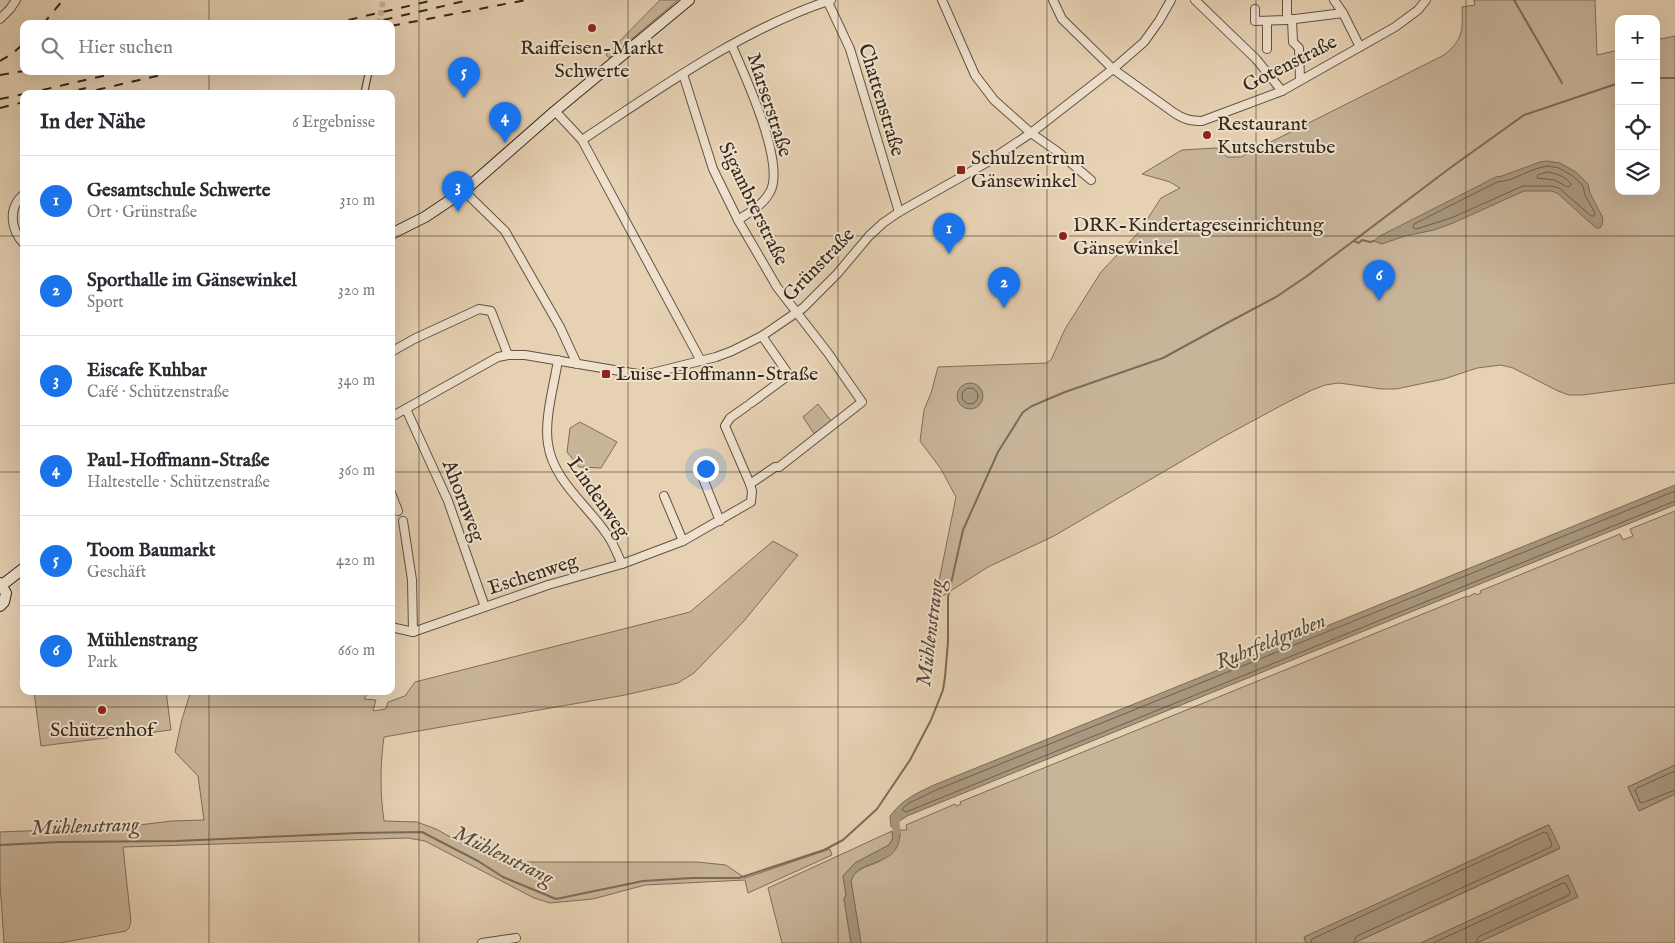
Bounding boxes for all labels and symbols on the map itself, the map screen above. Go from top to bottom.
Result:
marker: Raiffeisen-Markt Schwerte [586,22,598,34]
street label: Gotenstraße [1239,30,1341,98]
place label: Raiffeisen-Markt Schwerte [520,36,664,84]
street label: Chattenstraße [852,41,910,159]
street label: Marserstraße [740,50,798,160]
pin: 5 [448,57,480,98]
pin: 4 [489,102,521,143]
place label: Restaurant Kutscherstube [1217,112,1336,160]
marker: Restaurant Kutscherstube [1201,129,1213,141]
street label: Sigambrerstraße [712,138,794,270]
place label: Schulzentrum Gänsewinkel [971,146,1085,194]
marker: Schulzentrum Gänsewinkel [955,164,967,176]
pin: 3 [442,171,474,212]
pin: 1 [933,213,965,254]
place label: DRK-Kindertageseinrichtung Gänsewinkel [1073,213,1325,261]
street label: Grünstraße [777,223,861,307]
marker: DRK-Kindertageseinrichtung Gänsewinkel [1057,230,1069,242]
pin: 6 [1363,260,1395,301]
pin: 2 [988,267,1020,308]
place label: Luise-Hoffmann-Straße [616,362,818,387]
marker: Luise-Hoffmann-Straße [600,368,612,380]
street label: Lindenweg [561,452,636,544]
street label: Ahornweg [436,456,490,547]
your location [693,456,719,482]
street label: Eschenweg [485,548,582,601]
water label: Mühlenstrang [911,577,951,688]
water label: Ruhrfeldgraben [1212,608,1330,676]
marker: Schützenhof [96,704,108,716]
place label: Schützenhof [50,718,158,743]
water label: Mühlenstrang [31,812,141,842]
water label: Mühlenstrang [449,820,558,892]

